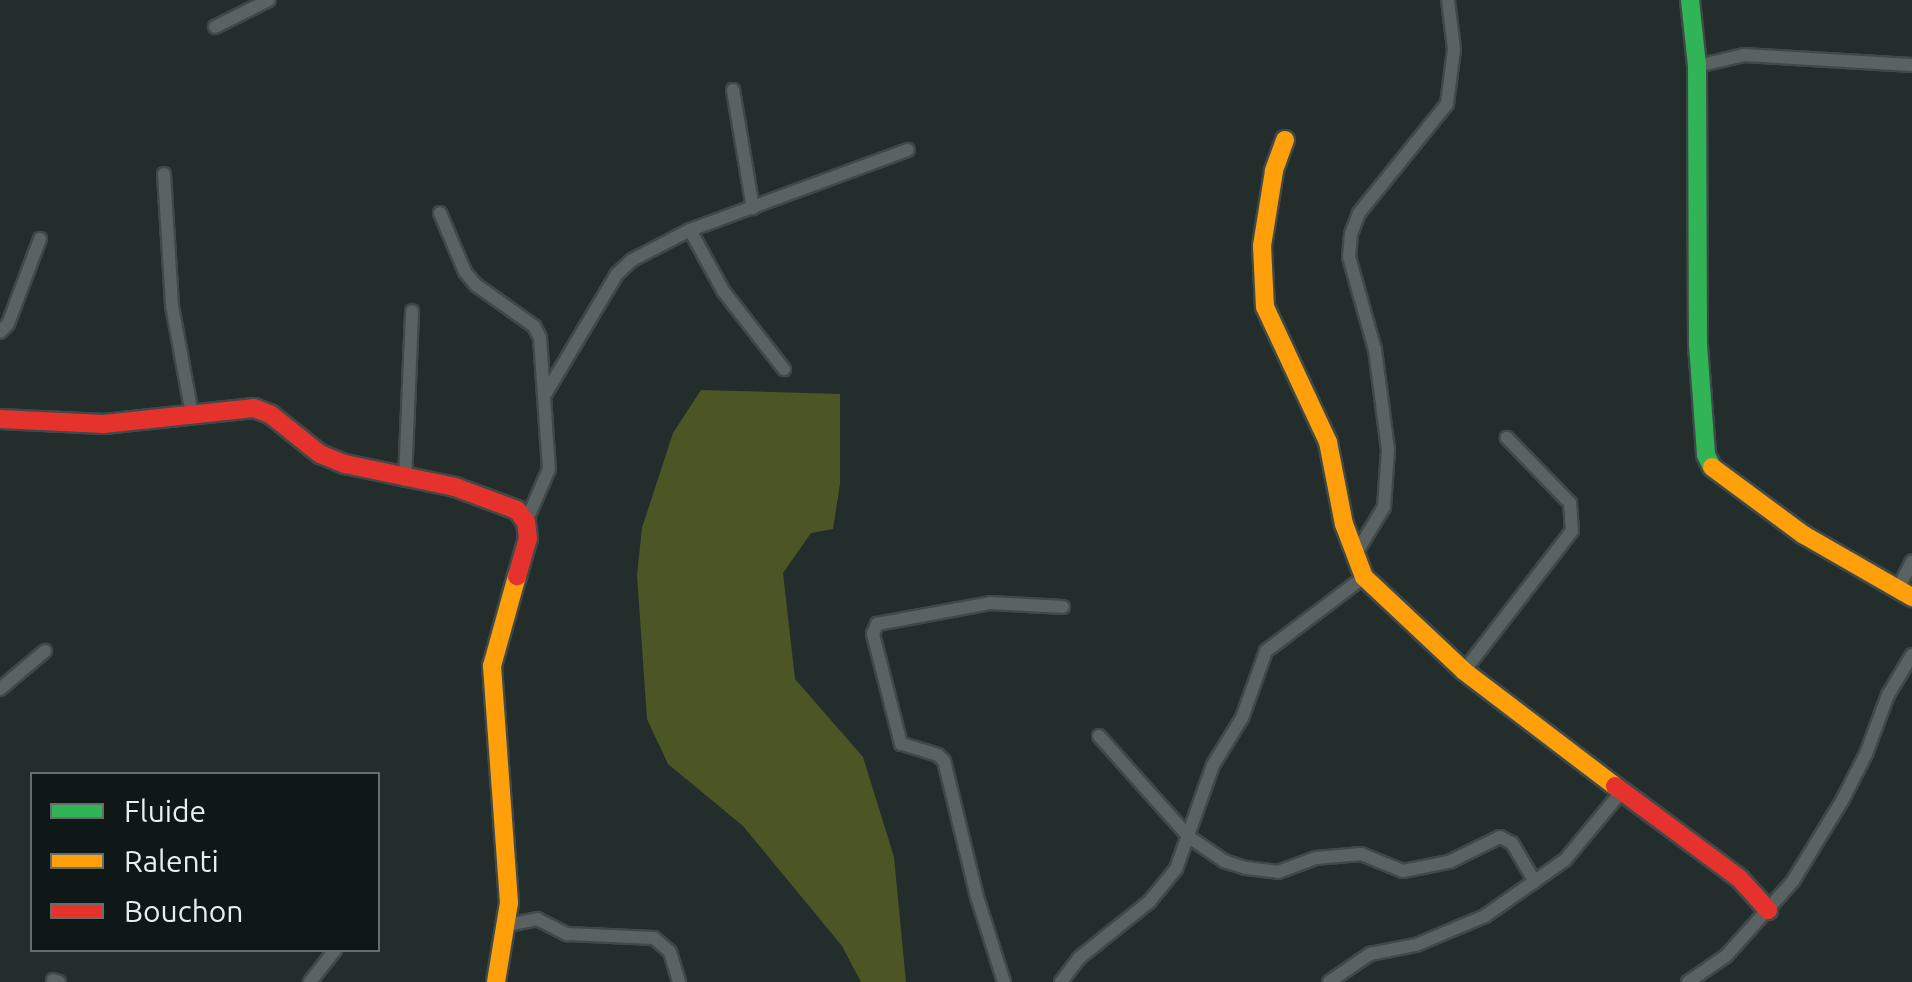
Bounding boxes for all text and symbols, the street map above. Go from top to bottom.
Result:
legend [30,772,380,952]
text: Fluide [124,794,206,828]
text: Ralenti [124,844,219,878]
text: Bouchon [124,894,244,928]

